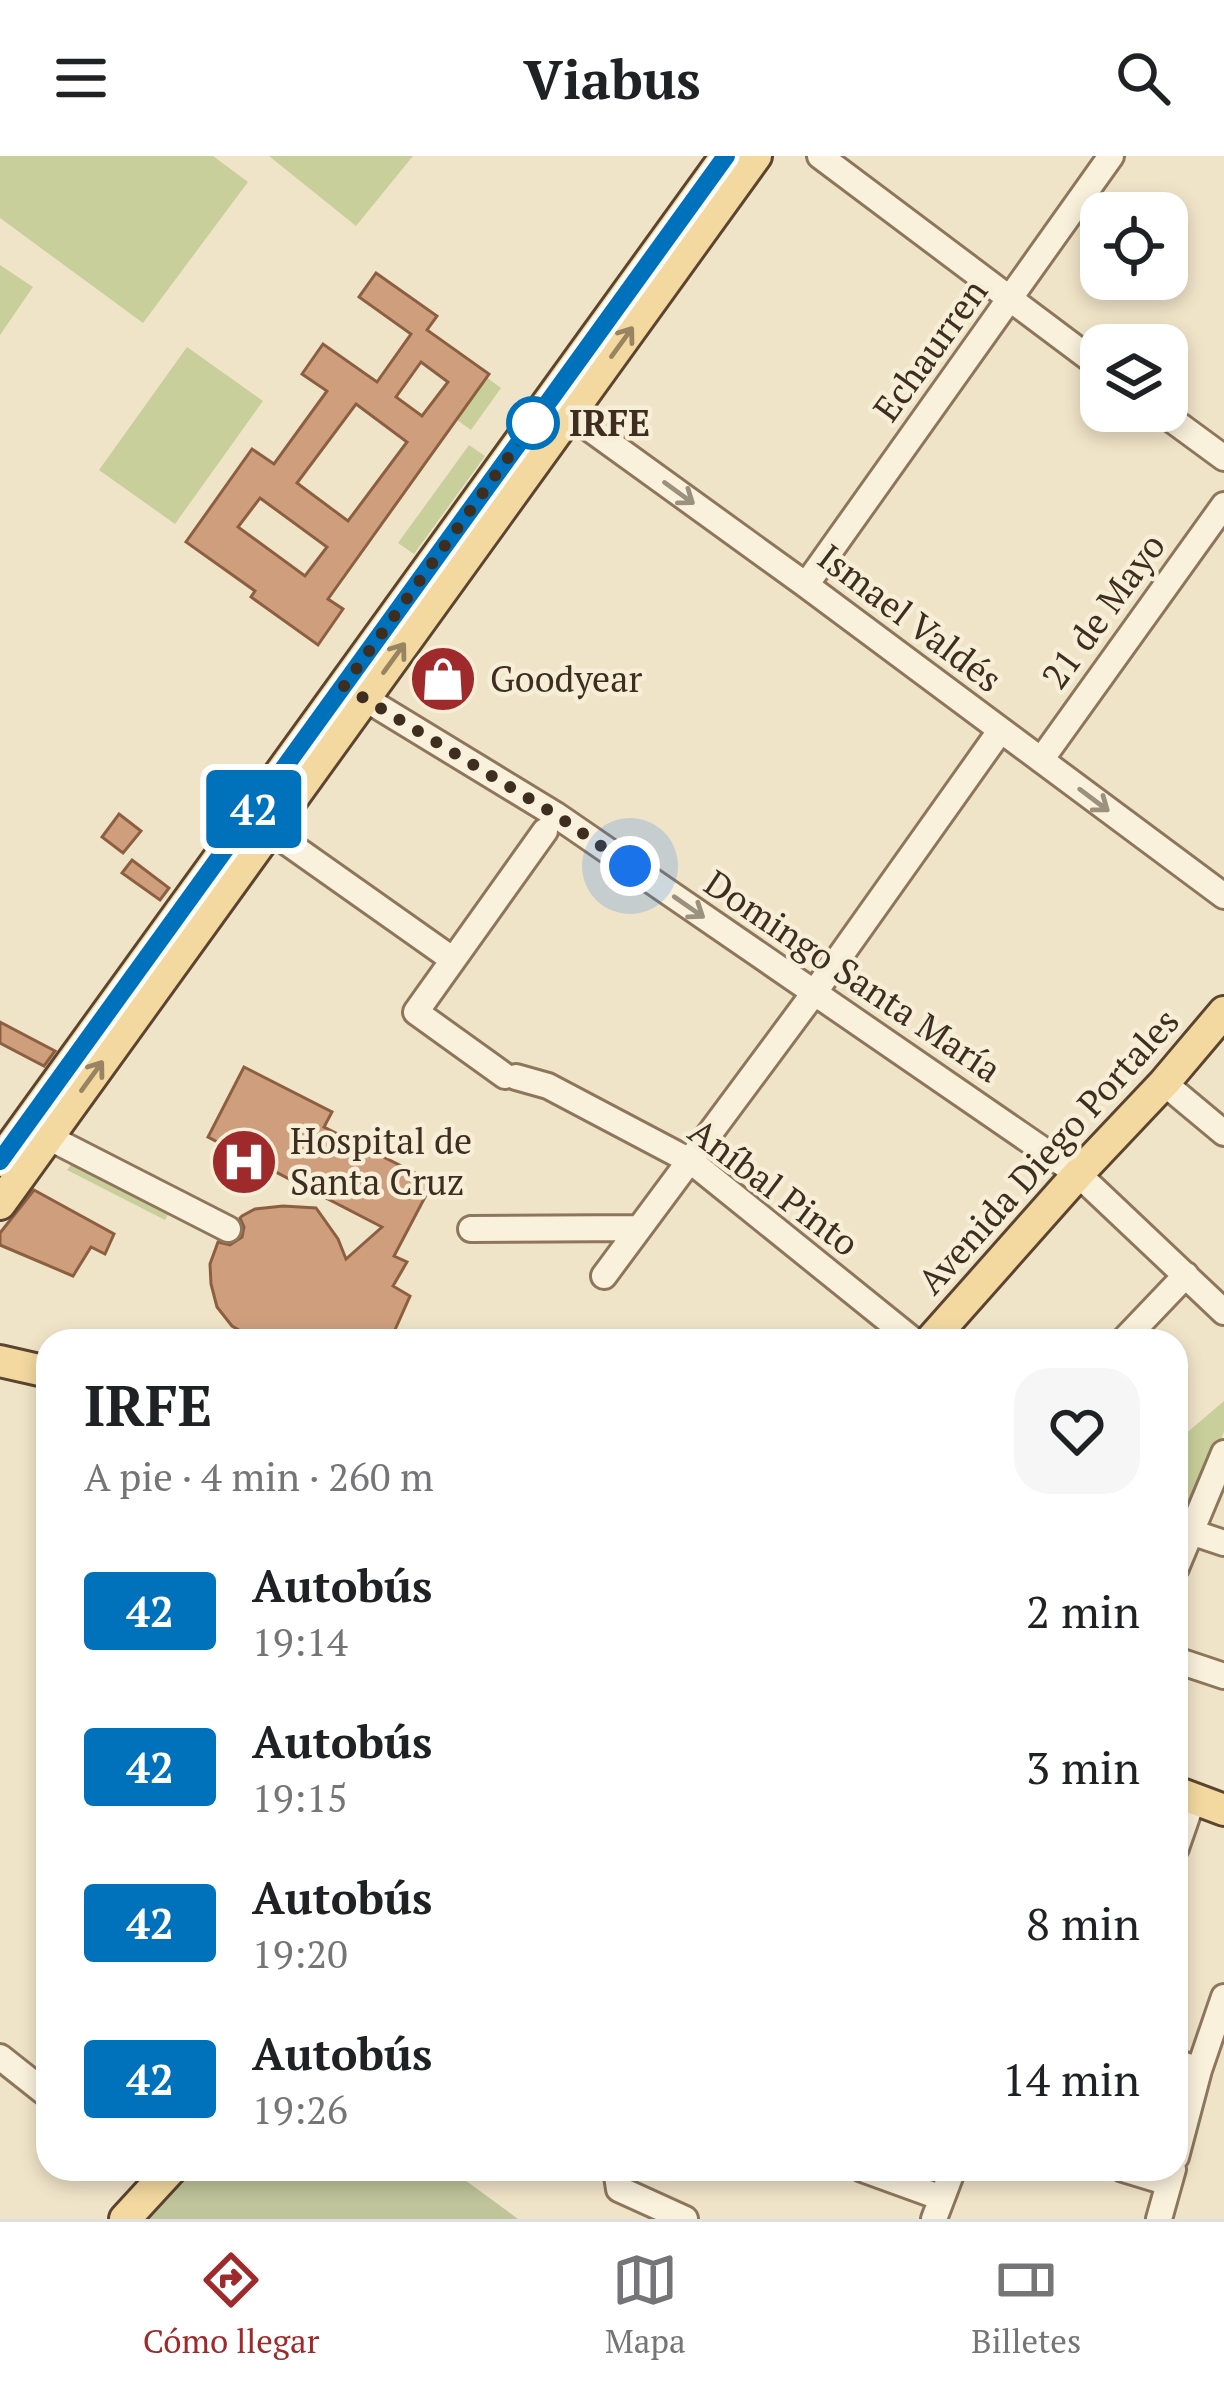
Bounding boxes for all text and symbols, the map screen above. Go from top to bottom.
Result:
text: Viabus [523,43,701,114]
icon: menu [48,45,114,111]
icon: search [1110,45,1176,111]
map controls [1080,192,1188,432]
button: locate [1080,192,1188,300]
street label: Echaurren [862,269,997,430]
button: layers [1080,324,1188,432]
one-way arrow [608,326,634,359]
marker: IRFE [508,398,558,448]
place label: IRFE [569,399,650,446]
one-way arrow [662,480,695,505]
street label: 21 de Mayo [1030,524,1175,698]
street label: Ismael Valdés [809,533,1012,702]
one-way arrow [380,642,406,675]
shop icon: Goodyear [408,644,478,714]
place label: Goodyear [490,655,642,702]
line badge: 42 [200,770,308,848]
text: 42 [230,781,278,837]
one-way arrow [1077,786,1110,812]
your location [600,836,660,896]
street label: Domingo Santa María [696,859,1011,1092]
one-way arrow [672,895,706,920]
street label: Avenida Diego Portales [907,998,1189,1304]
one-way arrow [78,1060,104,1093]
street label: Aníbal Pinto [680,1107,869,1266]
place label: Hospital de Santa Cruz [290,1117,472,1205]
hospital icon: Hospital de Santa Cruz [209,1127,279,1197]
text: IRFE [84,1367,212,1442]
button: heart [1014,1368,1140,1494]
text: A pie · 4 min · 260 m [84,1450,434,1502]
text: Autobús [252,1555,432,1615]
text: 2 min [1026,1581,1140,1641]
text: 42 [126,1583,174,1639]
text: 19:14 [252,1615,348,1667]
text: Autobús [252,1711,432,1771]
text: 3 min [1026,1737,1140,1797]
text: 42 [126,1739,174,1795]
text: 19:15 [252,1771,348,1823]
text: Autobús [252,1867,432,1927]
text: 8 min [1026,1893,1140,1953]
text: 42 [126,1895,174,1951]
text: 19:20 [252,1927,348,1979]
text: Autobús [252,2023,432,2083]
text: 14 min [1002,2049,1140,2109]
text: 42 [126,2051,174,2107]
text: 19:26 [252,2083,348,2135]
tab: Cómo llegar [143,2247,319,2362]
tab: Mapa [605,2247,686,2362]
tab: Billetes [971,2247,1081,2362]

